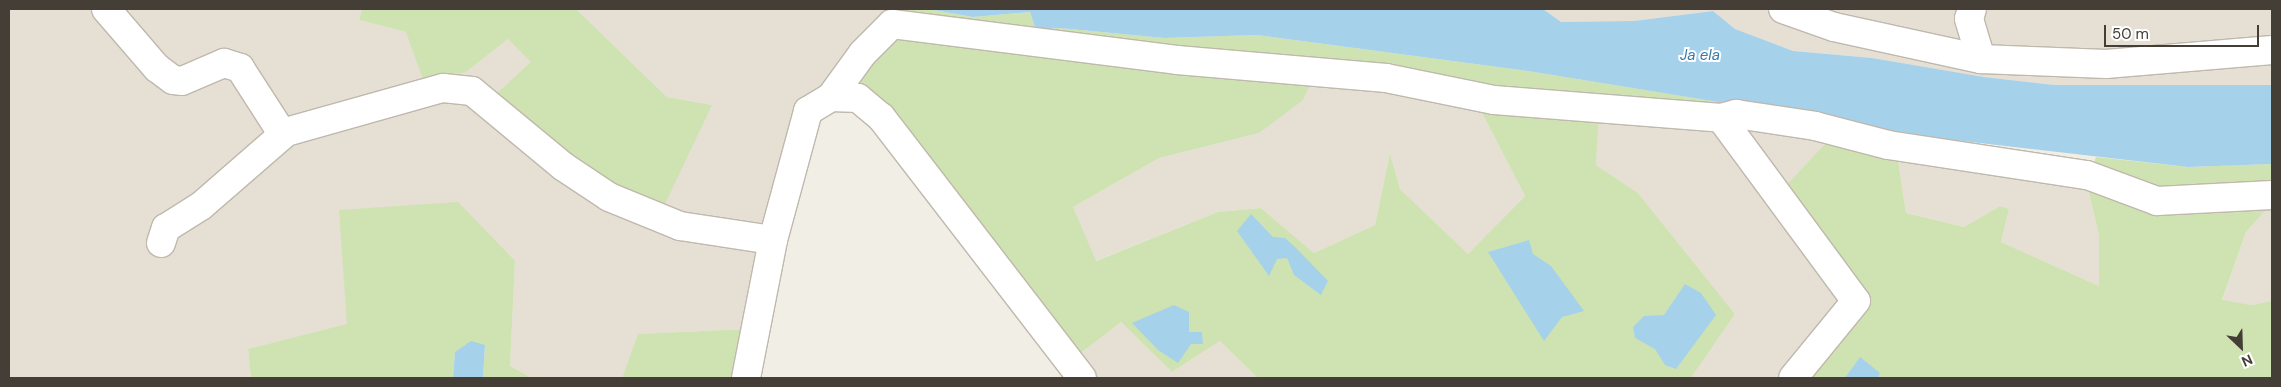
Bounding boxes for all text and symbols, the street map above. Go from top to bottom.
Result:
scale bar [2106,15,2261,47]
text: 50 m [2112,24,2149,44]
water label: Ja ela [1680,47,1720,65]
north arrow [2216,322,2266,372]
text: N [2239,350,2255,371]

